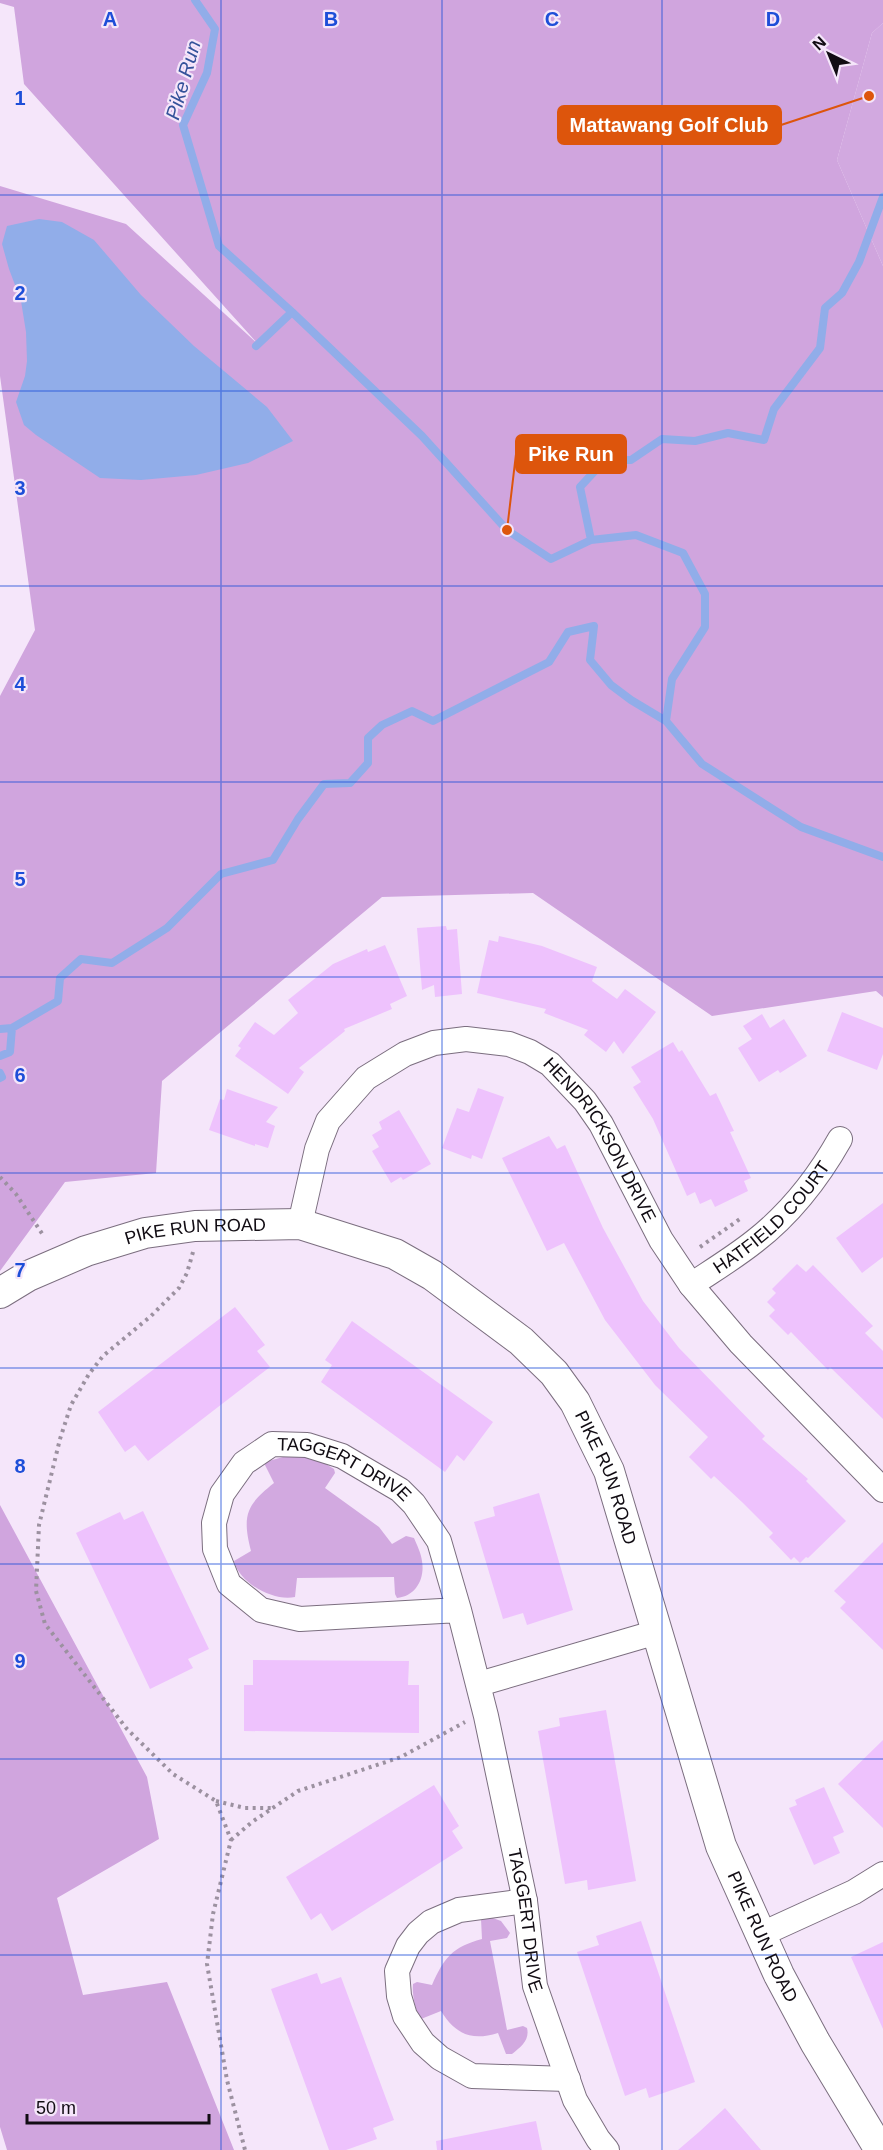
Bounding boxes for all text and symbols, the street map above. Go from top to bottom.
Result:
text: A [103,8,117,30]
text: B [324,8,338,30]
text: C [545,8,559,30]
text: D [766,8,780,30]
north arrow [799,24,859,84]
text: N [809,33,829,54]
water label: Pike Run [161,38,205,122]
text: 1 [14,87,26,109]
callout: Mattawang Golf Club [558,106,781,144]
text: Mattawang Golf Club [570,114,768,136]
text: 2 [14,282,26,304]
callout: Pike Run [516,435,626,473]
text: Pike Run [528,443,614,465]
text: 3 [14,477,26,499]
text: 4 [14,673,26,695]
text: 5 [14,868,26,890]
street label: HENDRICKSON DRIVE [539,1053,660,1226]
text: 6 [14,1064,26,1086]
street label: HATFIELD COURT [710,1157,834,1278]
street label: PIKE RUN ROAD [122,1215,266,1249]
text: 7 [14,1259,26,1281]
street label: PIKE RUN ROAD [571,1408,640,1547]
street label: TAGGERT DRIVE [277,1434,415,1505]
text: 8 [14,1455,26,1477]
text: 9 [14,1650,26,1672]
street label: TAGGERT DRIVE [504,1847,546,1995]
street label: PIKE RUN ROAD [724,1868,802,2006]
scale bar [27,2087,208,2125]
text: 50 m [36,2098,76,2118]

